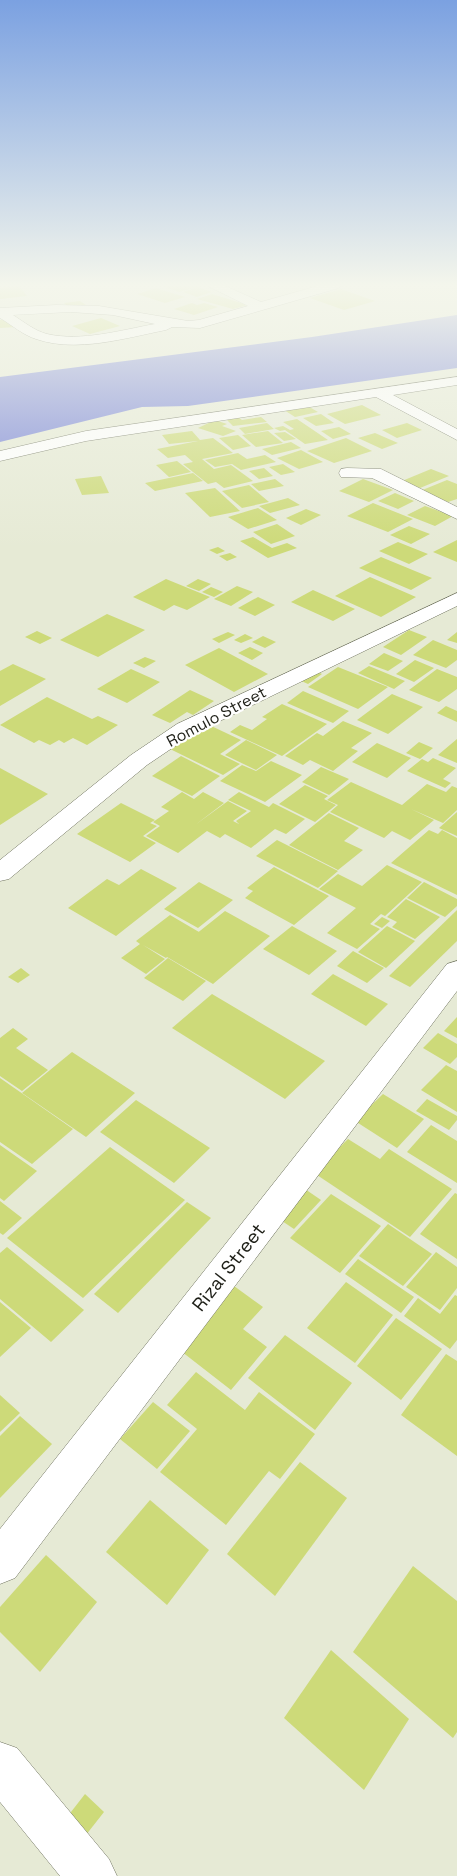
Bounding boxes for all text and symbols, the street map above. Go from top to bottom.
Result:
street label: Romulo Street [163,681,270,752]
street label: Rizal Street [186,1218,271,1316]

